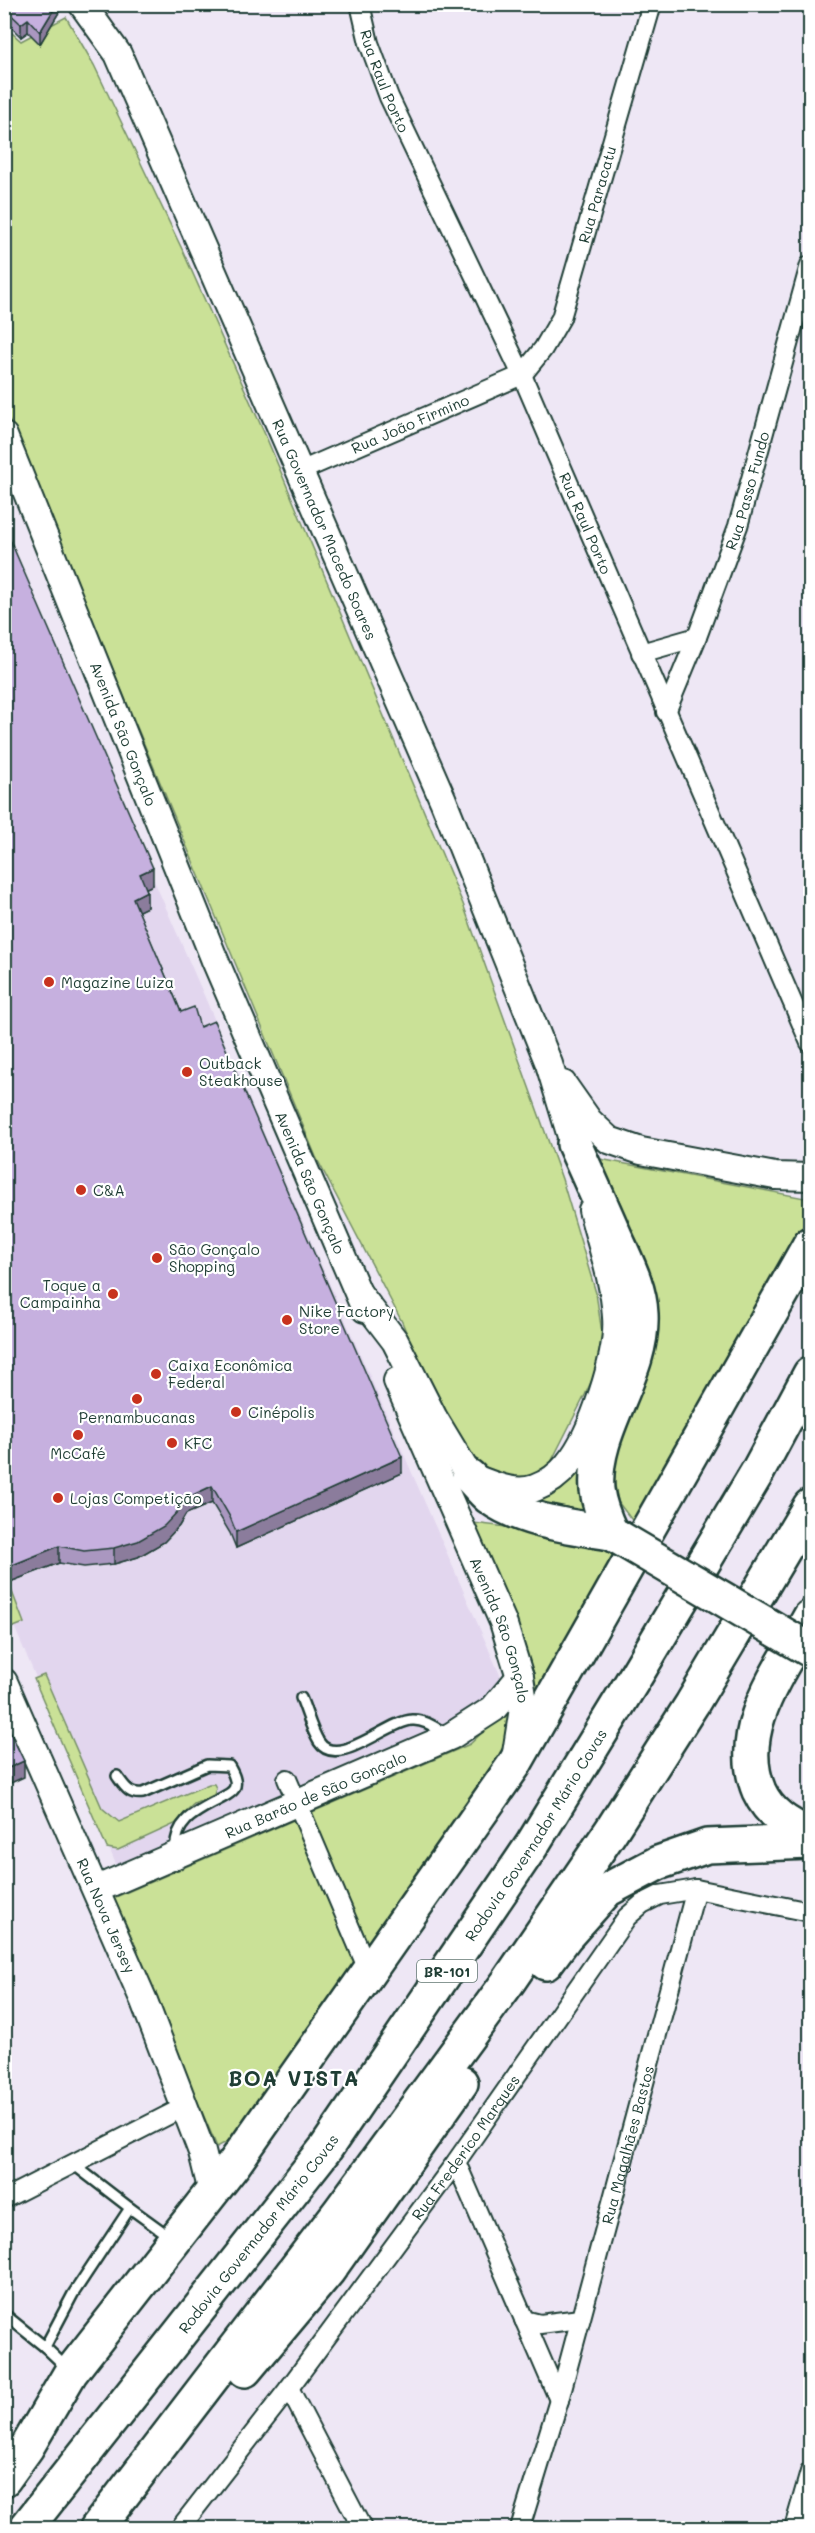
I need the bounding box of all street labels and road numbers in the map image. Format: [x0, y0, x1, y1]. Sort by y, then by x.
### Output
street label: Rua Raul Porto [356, 28, 414, 136]
street label: Rua Paracatu [573, 143, 620, 245]
street label: Rua João Firmino [348, 389, 472, 458]
street label: Rua Governador Macedo Soares [268, 416, 382, 643]
street label: Rua Passo Fundo [720, 429, 774, 553]
street label: Rua Raul Porto [555, 469, 617, 577]
street label: Avenida São Gonçalo [86, 659, 162, 809]
street label: Avenida São Gonçalo [271, 1108, 350, 1257]
street label: Avenida São Gonçalo [466, 1554, 534, 1704]
street label: Rodovia Governador Mário Covas [460, 1725, 611, 1945]
street label: Rua Barão de São Gonçalo [222, 1747, 409, 1843]
street label: Rua Nova Jersey [72, 1855, 141, 1976]
road number: BR-101 [417, 1960, 477, 1982]
street label: Rua Magalhães Bastos [597, 2063, 658, 2226]
street label: Rua Frederico Marques [407, 2071, 524, 2224]
street label: Rodovia Governador Mário Covas [174, 2130, 343, 2337]

